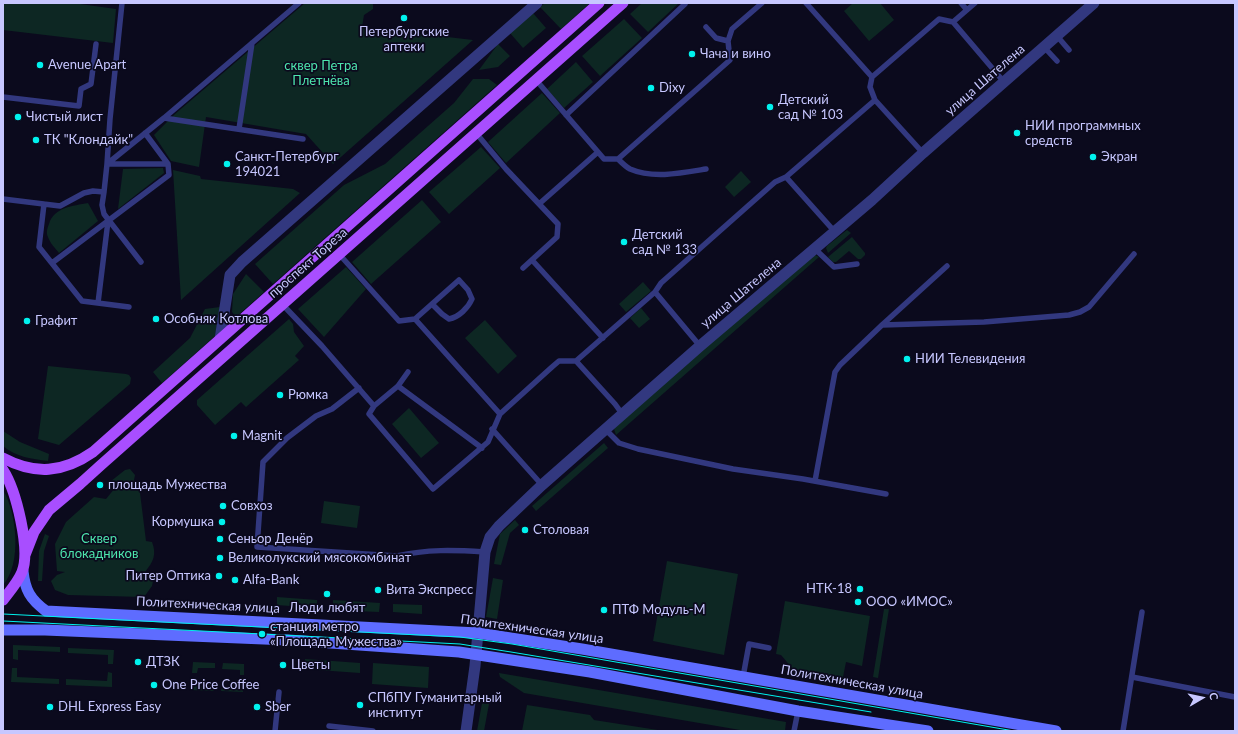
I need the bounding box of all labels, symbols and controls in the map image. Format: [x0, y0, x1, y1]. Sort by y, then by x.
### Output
marker: Петербургские аптеки [399, 13, 409, 23]
place label: Петербургские аптеки [359, 24, 449, 55]
street label: улица Шателена [942, 41, 1028, 119]
place label: Чача и вино [700, 46, 771, 62]
marker: Чача и вино [687, 49, 697, 59]
place label: Avenue Apart [48, 57, 126, 73]
park label: сквер Петра Плетнёва [284, 58, 358, 89]
marker: Avenue Apart [35, 60, 45, 70]
place label: Dixy [659, 80, 685, 96]
marker: Dixy [646, 83, 656, 93]
place label: Детский сад № 103 [778, 92, 843, 123]
marker: Детский сад № 103 [765, 102, 775, 112]
place label: Чистый лист [26, 109, 103, 125]
marker: Чистый лист [13, 112, 23, 122]
place label: НИИ программных средств [1025, 118, 1141, 149]
marker: НИИ программных средств [1012, 128, 1022, 138]
place label: ТК "Клондайк" [44, 132, 133, 148]
marker: ТК "Клондайк" [31, 135, 41, 145]
place label: Санкт-Петербург 194021 [235, 149, 339, 180]
place label: Экран [1101, 149, 1137, 165]
marker: Экран [1088, 152, 1098, 162]
marker: Санкт-Петербург 194021 [222, 159, 232, 169]
street label: проспект Тореза [266, 225, 350, 301]
place label: Детский сад № 133 [632, 227, 697, 258]
marker: Детский сад № 133 [619, 237, 629, 247]
street label: улица Шателена [698, 255, 784, 331]
place label: Особняк Котлова [164, 311, 268, 327]
place label: Графит [35, 313, 77, 329]
marker: Особняк Котлова [151, 314, 161, 324]
marker: Графит [22, 316, 32, 326]
place label: НИИ Телевидения [915, 351, 1025, 367]
marker: НИИ Телевидения [902, 354, 912, 364]
place label: Рюмка [288, 387, 328, 403]
marker: Рюмка [275, 390, 285, 400]
place label: Magnit [242, 428, 282, 444]
marker: Magnit [229, 431, 239, 441]
place label: площадь Мужества [108, 477, 227, 493]
marker: площадь Мужества [95, 480, 105, 490]
place label: Совхоз [231, 498, 273, 514]
marker: Совхоз [218, 501, 228, 511]
place label: Кормушка [151, 514, 214, 530]
marker: Кормушка [217, 517, 227, 527]
place label: Столовая [533, 522, 589, 538]
marker: Столовая [520, 525, 530, 535]
park label: Сквер блокадников [60, 531, 138, 562]
place label: Сеньор Денёр [228, 531, 313, 547]
marker: Сеньор Денёр [215, 534, 225, 544]
place label: Великолукский мясокомбинат [228, 550, 411, 566]
marker: Великолукский мясокомбинат [215, 553, 225, 563]
place label: Питер Оптика [125, 568, 211, 584]
marker: Питер Оптика [214, 571, 224, 581]
place label: Alfa-Bank [243, 572, 299, 588]
marker: Alfa-Bank [230, 575, 240, 585]
place label: НТК-18 [806, 581, 852, 597]
place label: Вита Экспресс [386, 582, 473, 598]
marker: НТК-18 [855, 584, 865, 594]
marker: Вита Экспресс [373, 585, 383, 595]
marker: Люди любят [322, 589, 332, 599]
street label: Политехническая улица [136, 593, 280, 617]
place label: ООО «ИМОС» [866, 594, 953, 610]
marker: ООО «ИМОС» [853, 597, 863, 607]
place label: Люди любят [289, 600, 365, 616]
place label: ПТФ Модуль-М [612, 602, 706, 618]
marker: ПТФ Модуль-М [599, 605, 609, 615]
street label: Политехническая улица [460, 611, 604, 647]
place label: станция метро «Площадь Мужества» [270, 619, 402, 650]
marker: станция метро «Площадь Мужества» [257, 629, 267, 639]
place label: ДТЗК [146, 654, 180, 670]
marker: ДТЗК [133, 657, 143, 667]
place label: Цветы [291, 657, 330, 673]
marker: Цветы [278, 660, 288, 670]
street label: Политехническая улица [780, 662, 924, 702]
place label: One Price Coffee [162, 677, 259, 693]
north arrow [1182, 678, 1222, 718]
marker: One Price Coffee [149, 680, 159, 690]
place label: СПбПУ Гуманитарный институт [368, 690, 502, 721]
text: С [1207, 691, 1221, 701]
place label: DHL Express Easy [58, 699, 161, 715]
place label: Sber [265, 699, 291, 715]
marker: СПбПУ Гуманитарный институт [355, 700, 365, 710]
marker: DHL Express Easy [45, 702, 55, 712]
marker: Sber [252, 702, 262, 712]

